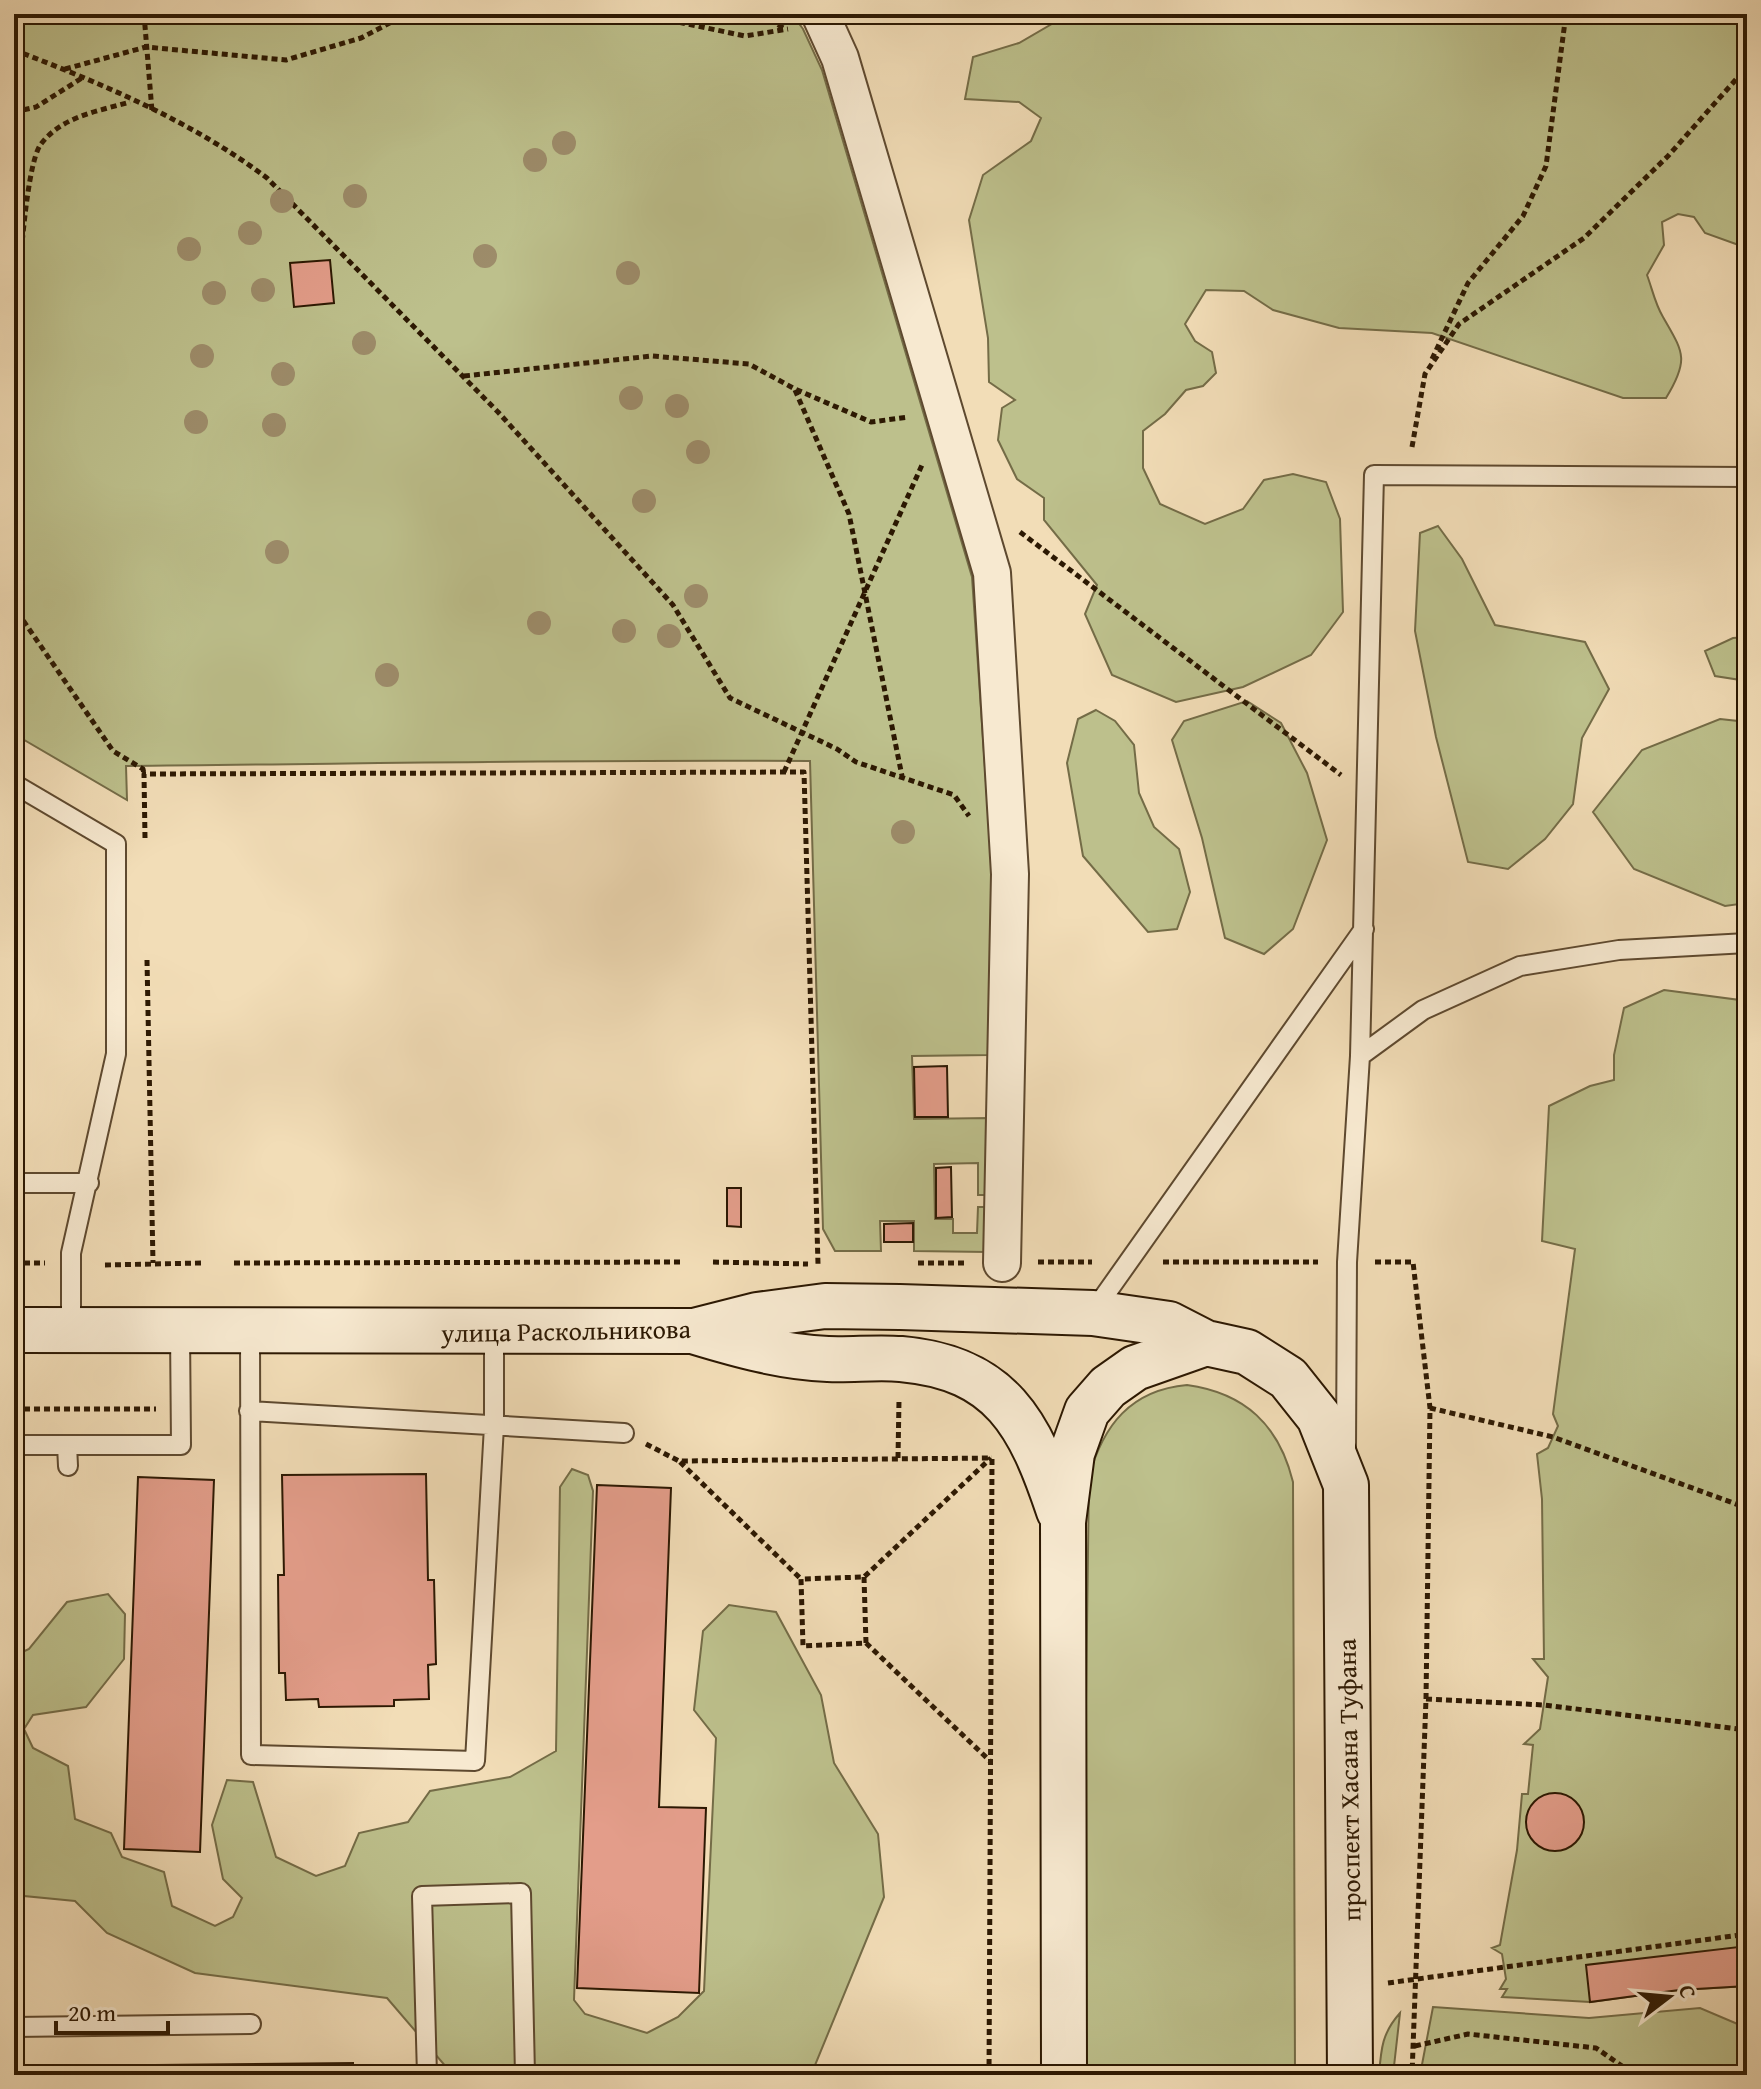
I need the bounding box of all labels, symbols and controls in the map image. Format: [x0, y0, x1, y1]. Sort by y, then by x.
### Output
street label: улица Раскольникова [440, 1309, 692, 1352]
street label: проспект Хасана Туфана [1327, 1638, 1370, 1922]
north arrow [1629, 1957, 1709, 2037]
text: С [1671, 1981, 1705, 2002]
scale bar [56, 1985, 168, 2035]
text: 20 m [68, 1995, 116, 2030]

